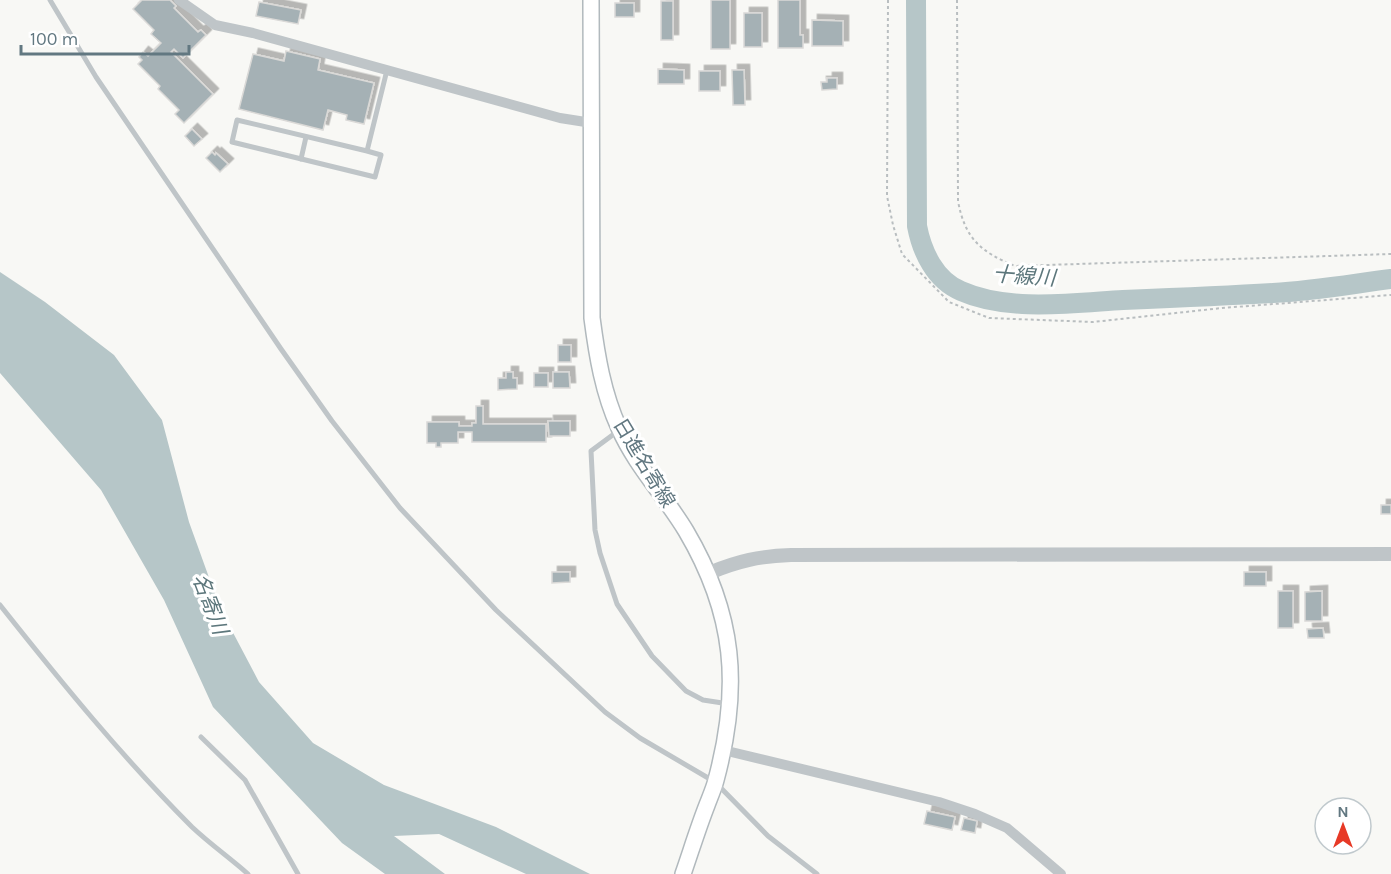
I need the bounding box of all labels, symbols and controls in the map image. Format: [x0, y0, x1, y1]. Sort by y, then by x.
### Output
scale bar [21, 18, 189, 56]
text: 100 m [30, 28, 78, 50]
water label: 十線川 [992, 262, 1058, 290]
street label: 日進名寄線 [608, 414, 680, 512]
water label: 名寄川 [188, 570, 233, 640]
north arrow [1313, 796, 1373, 856]
text: N [1337, 802, 1349, 821]

